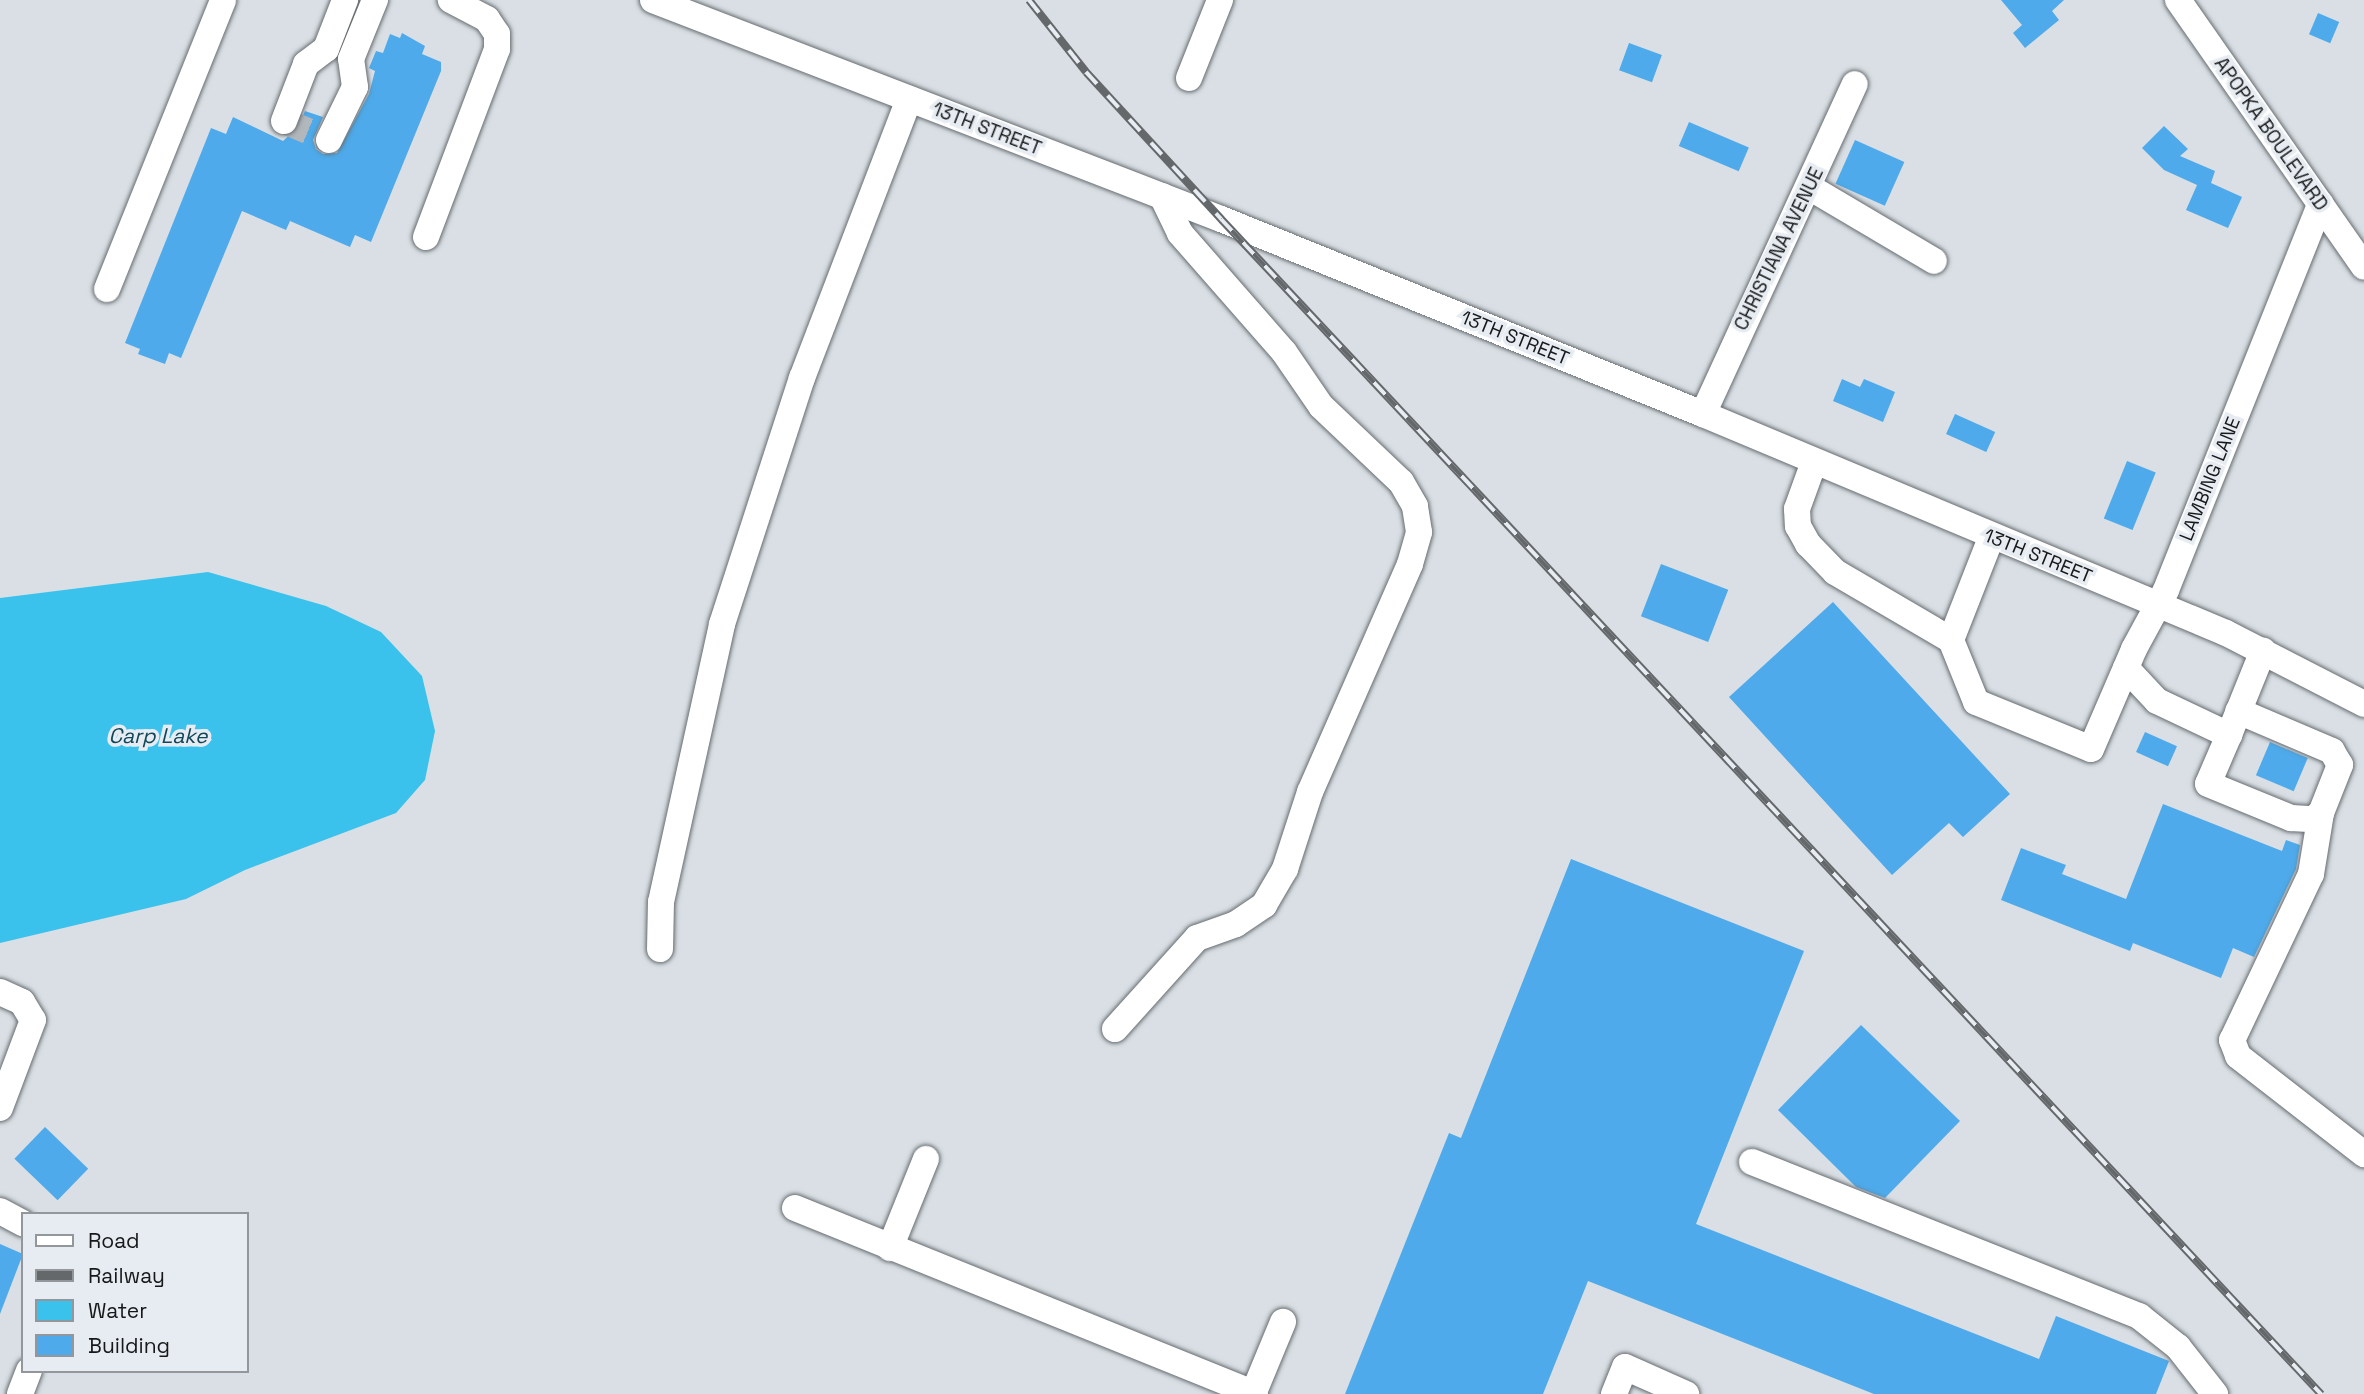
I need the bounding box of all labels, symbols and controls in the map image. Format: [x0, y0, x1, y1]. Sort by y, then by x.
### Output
street label: APOPKA BOULEVARD [2209, 53, 2333, 215]
street label: 13TH STREET [929, 98, 1045, 160]
street label: CHRISTIANA AVENUE [1730, 164, 1828, 334]
street label: 13TH STREET [1458, 306, 1572, 370]
street label: LAMBING LANE [2175, 414, 2245, 544]
street label: 13TH STREET [1981, 524, 2095, 588]
water label: Carp Lake [108, 723, 208, 749]
legend [21, 1212, 248, 1373]
text: Road [88, 1227, 140, 1254]
text: Railway [88, 1262, 165, 1289]
text: Water [88, 1297, 147, 1324]
text: Building [88, 1332, 170, 1359]

